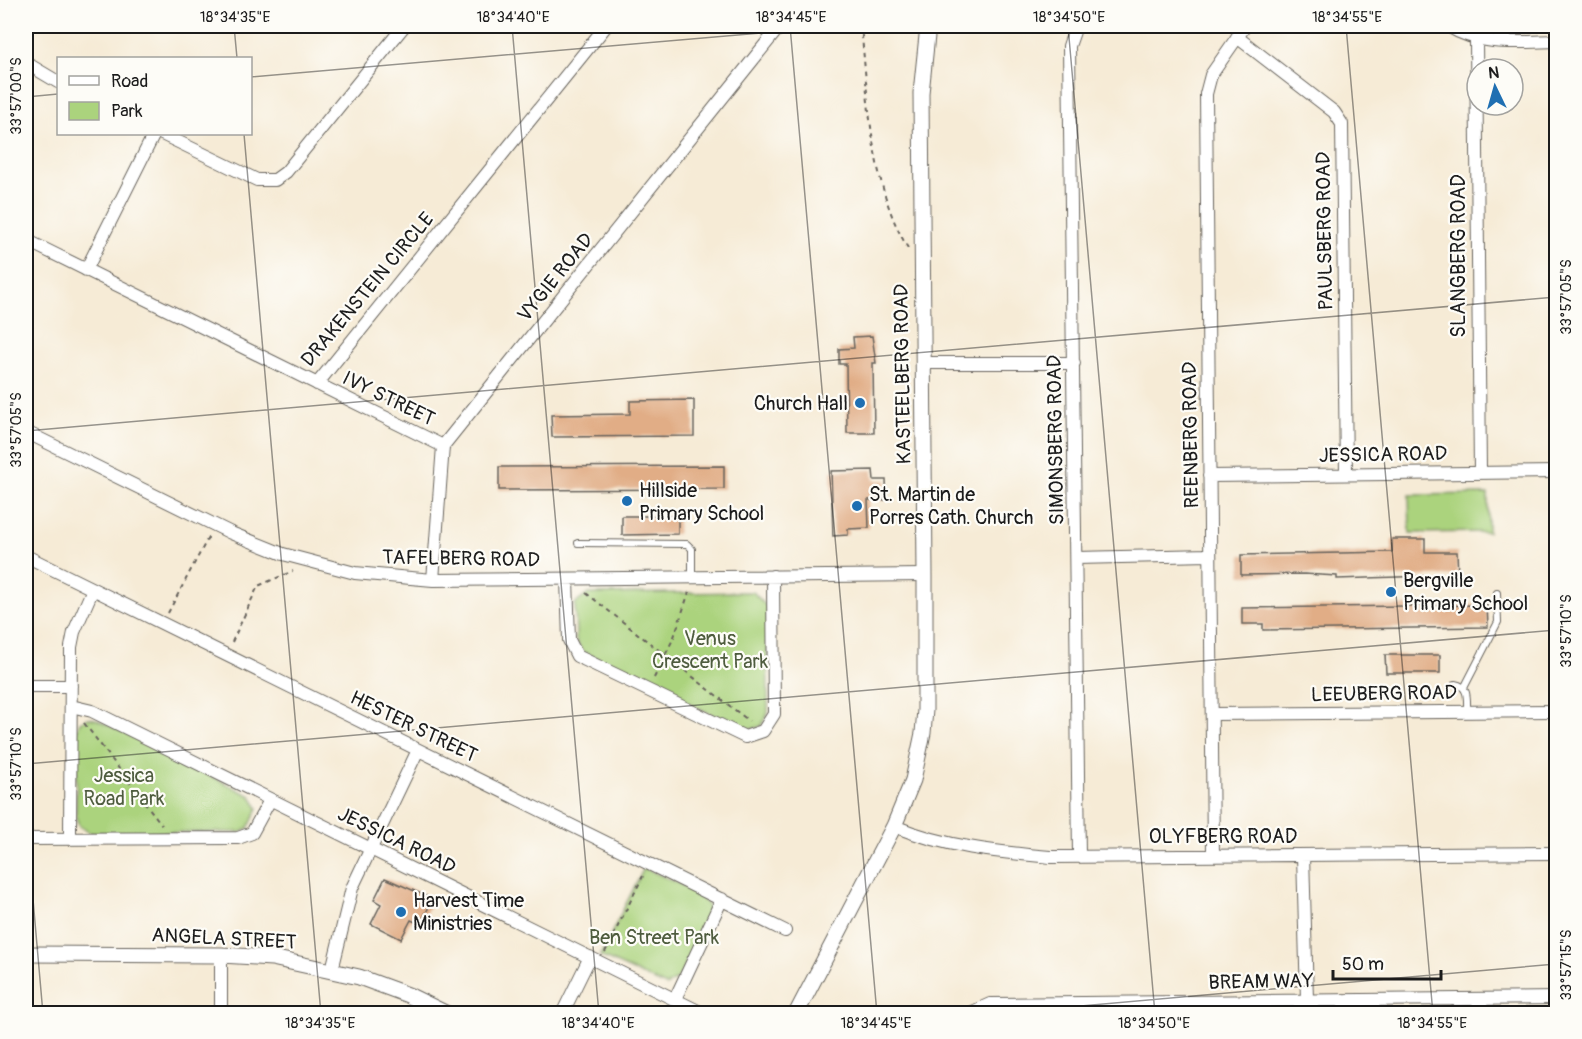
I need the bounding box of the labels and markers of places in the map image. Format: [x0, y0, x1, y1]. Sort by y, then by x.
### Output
place label: Church Hall [754, 391, 848, 416]
marker: Church Hall [853, 396, 867, 410]
place label: Hillside Primary School [639, 478, 764, 526]
place label: St. Martin de Porres Cath. Church [869, 482, 1033, 530]
marker: Hillside Primary School [620, 494, 634, 508]
marker: St. Martin de Porres Cath. Church [850, 499, 864, 513]
place label: Bergville Primary School [1403, 568, 1528, 616]
marker: Bergville Primary School [1384, 585, 1398, 599]
place label: Harvest Time Ministries [413, 888, 524, 936]
marker: Harvest Time Ministries [394, 905, 408, 919]

